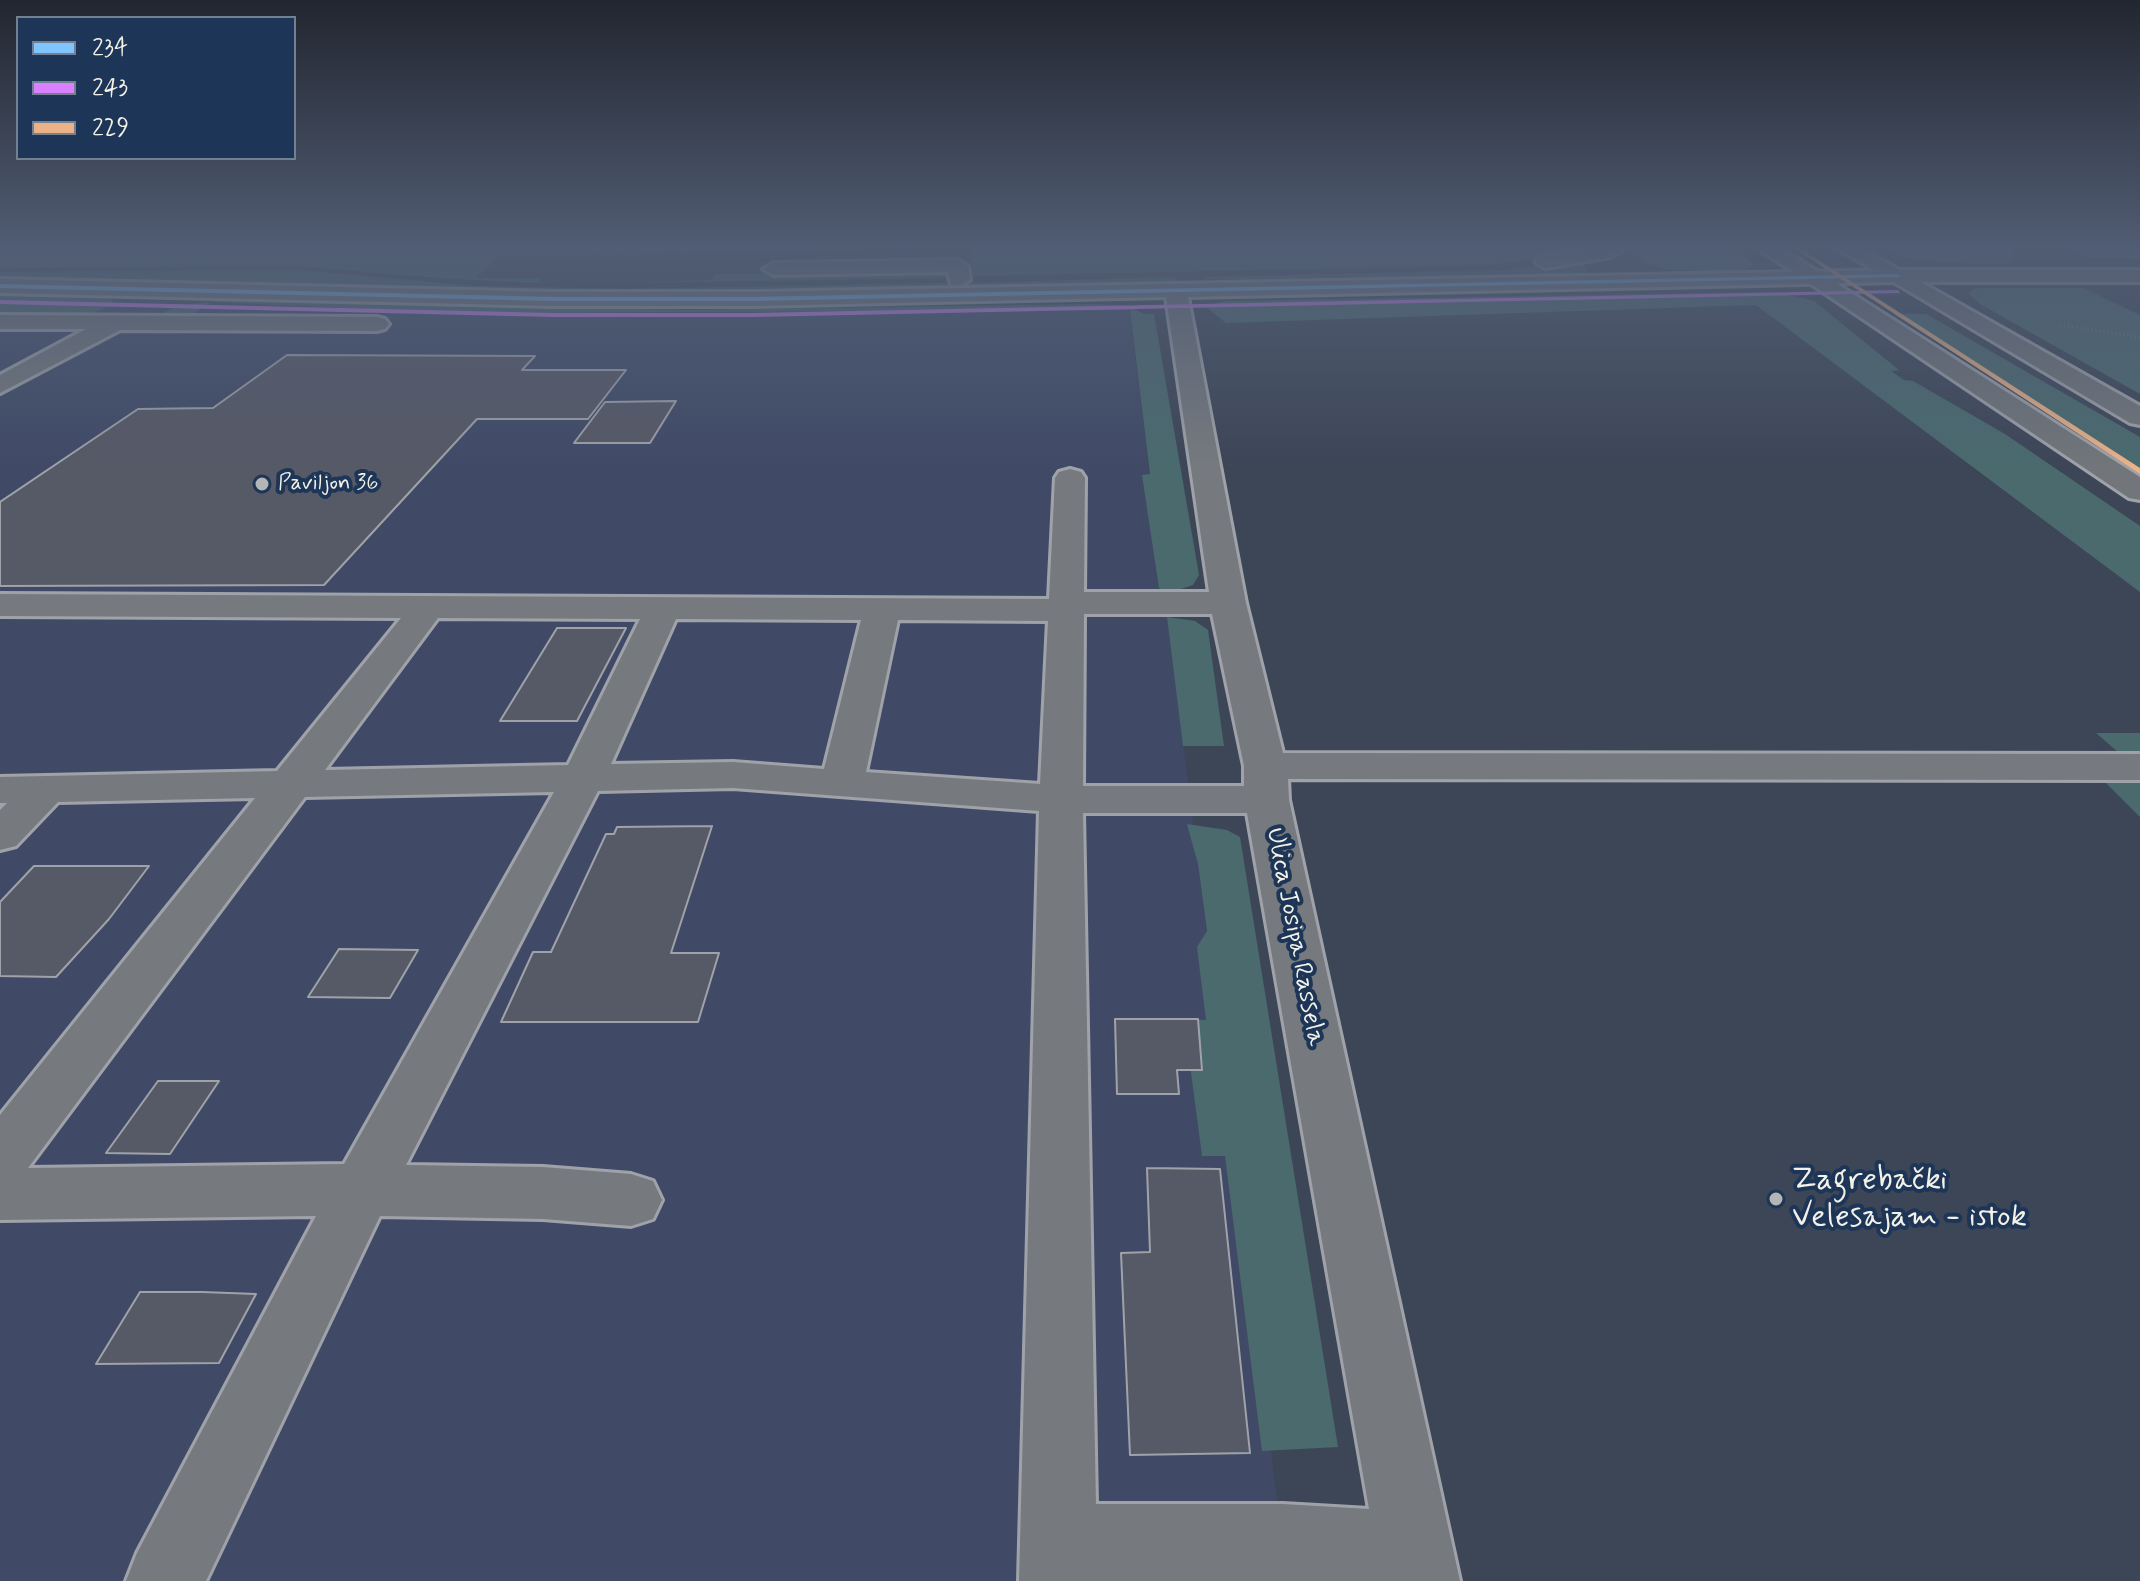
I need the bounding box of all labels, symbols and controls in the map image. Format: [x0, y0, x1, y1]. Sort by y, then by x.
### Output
legend [16, 16, 296, 160]
text: 234 [92, 33, 128, 64]
text: 243 [92, 73, 128, 104]
text: 229 [92, 113, 129, 144]
place label: Paviljon 36 [278, 471, 378, 497]
marker: Paviljon 36 [253, 475, 271, 493]
street label: Ulica Josipa Rassela [1258, 825, 1330, 1049]
place label: Zagrebački Velesajam - istok [1792, 1162, 2027, 1237]
marker: Zagrebački Velesajam - istok [1767, 1190, 1785, 1208]

